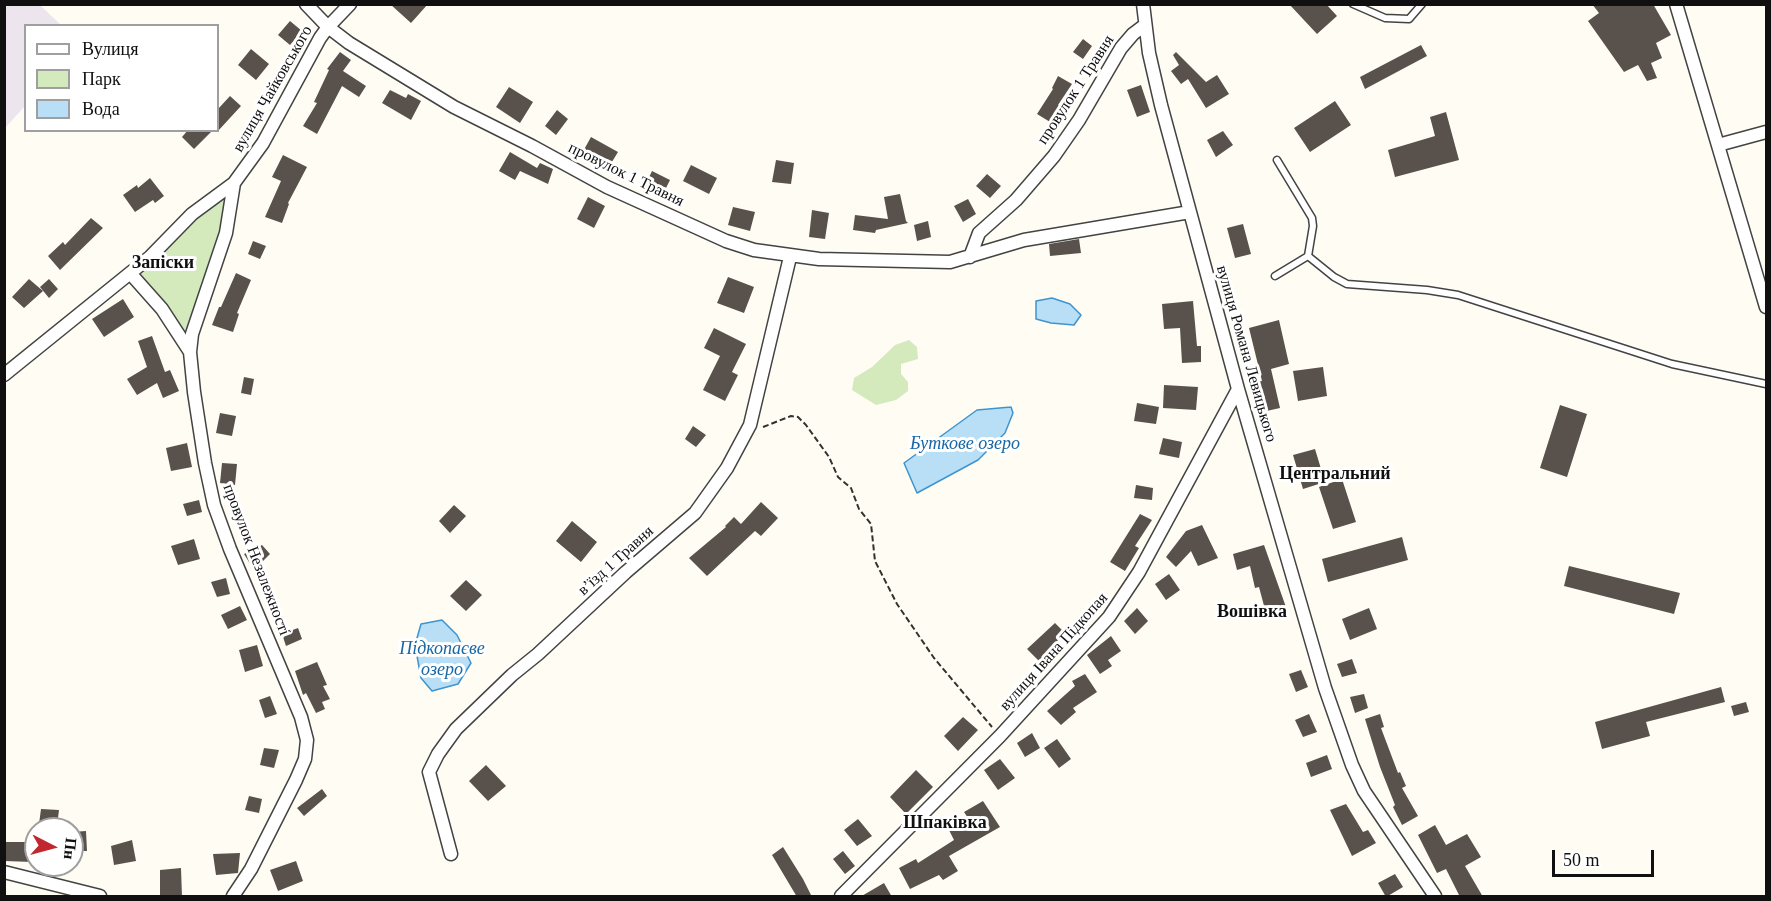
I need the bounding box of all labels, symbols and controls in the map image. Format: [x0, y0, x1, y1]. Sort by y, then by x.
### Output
street label: вулиця Чайковського [229, 22, 317, 156]
legend [24, 24, 219, 132]
street label: провулок 1 Травня [1034, 32, 1118, 148]
text: Вулиця [82, 39, 139, 59]
text: Парк [82, 69, 121, 89]
text: Вода [82, 99, 120, 119]
street label: провулок 1 Травня [565, 139, 687, 211]
district label: Запіски [132, 252, 194, 274]
street label: вулиця Романа Левицького [1212, 264, 1280, 444]
water label: Буткове озеро [910, 433, 1020, 455]
district label: Центральний [1279, 463, 1391, 485]
street label: провулок Незалежності [218, 482, 294, 638]
street label: в’їзд 1 Травня [574, 522, 658, 600]
street label: вулиця Івана Підкопая [996, 589, 1112, 715]
district label: Вошівка [1217, 601, 1287, 623]
water label: Підкопаєве озеро [399, 638, 485, 680]
district label: Шпаківка [903, 812, 987, 834]
north arrow [24, 817, 84, 877]
text: Пн [61, 837, 80, 860]
scale bar [1555, 838, 1657, 876]
text: 50 m [1563, 850, 1600, 870]

